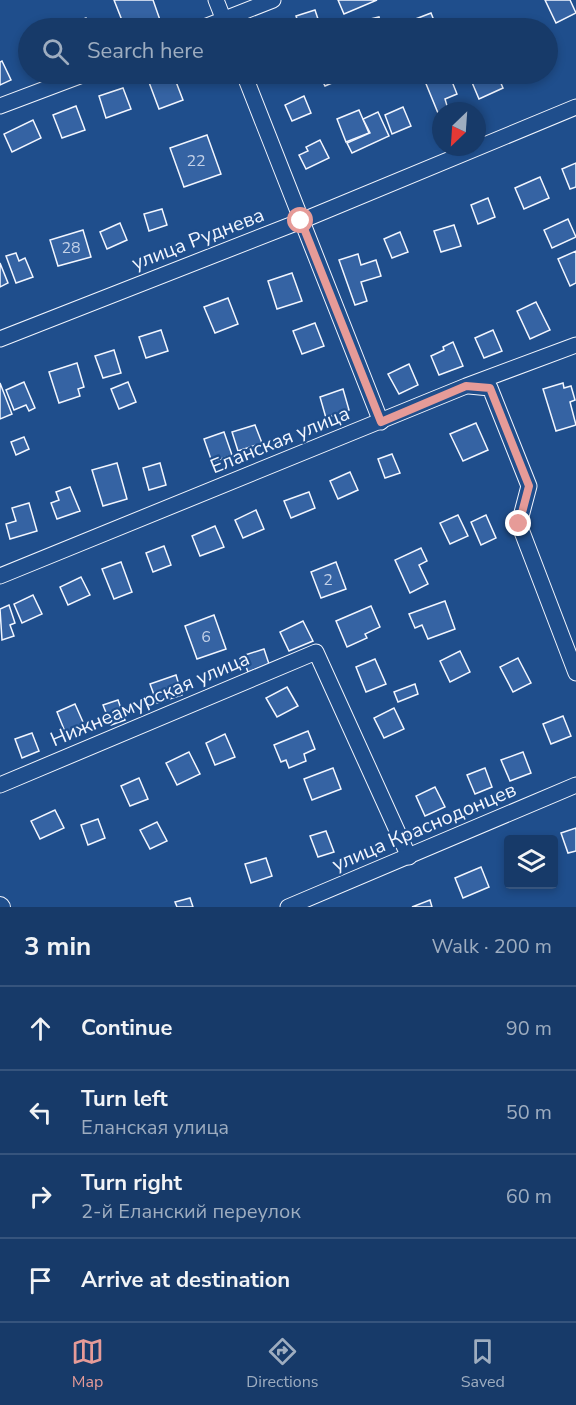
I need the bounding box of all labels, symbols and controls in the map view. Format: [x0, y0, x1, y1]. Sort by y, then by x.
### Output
search box [18, 18, 558, 84]
icon: search [39, 35, 72, 68]
text: Search here [87, 36, 204, 66]
north arrow [432, 102, 486, 156]
house number: 22 [186, 150, 206, 172]
street label: улица Руднева [128, 201, 268, 277]
route start [287, 207, 313, 233]
house number: 28 [61, 237, 81, 259]
street label: Еланская улица [206, 400, 354, 480]
route end [505, 510, 531, 536]
house number: 2 [323, 569, 333, 591]
house number: 6 [201, 626, 211, 648]
street label: Нижнеамурская улица [46, 645, 254, 753]
street label: улица Краснодонцев [328, 776, 520, 878]
map controls [504, 835, 558, 889]
button: layers [504, 835, 558, 889]
text: 3 min [24, 929, 91, 964]
text: Walk · 200 m [432, 933, 552, 960]
icon: ahead [24, 1012, 57, 1045]
text: Continue [81, 1013, 172, 1043]
text: 90 m [506, 1015, 552, 1042]
text: Turn left [81, 1084, 168, 1114]
icon: left [24, 1096, 57, 1129]
text: 50 m [506, 1099, 552, 1126]
text: Еланская улица [81, 1114, 229, 1141]
text: Turn right [81, 1168, 182, 1198]
icon: right [24, 1180, 57, 1213]
text: 60 m [506, 1183, 552, 1210]
text: 2-й Еланский переулок [81, 1198, 301, 1225]
icon: arrive [24, 1264, 57, 1297]
text: Arrive at destination [81, 1265, 290, 1295]
tab: Map [71, 1335, 104, 1393]
tab: Directions [246, 1335, 318, 1393]
tab: Saved [461, 1335, 505, 1393]

